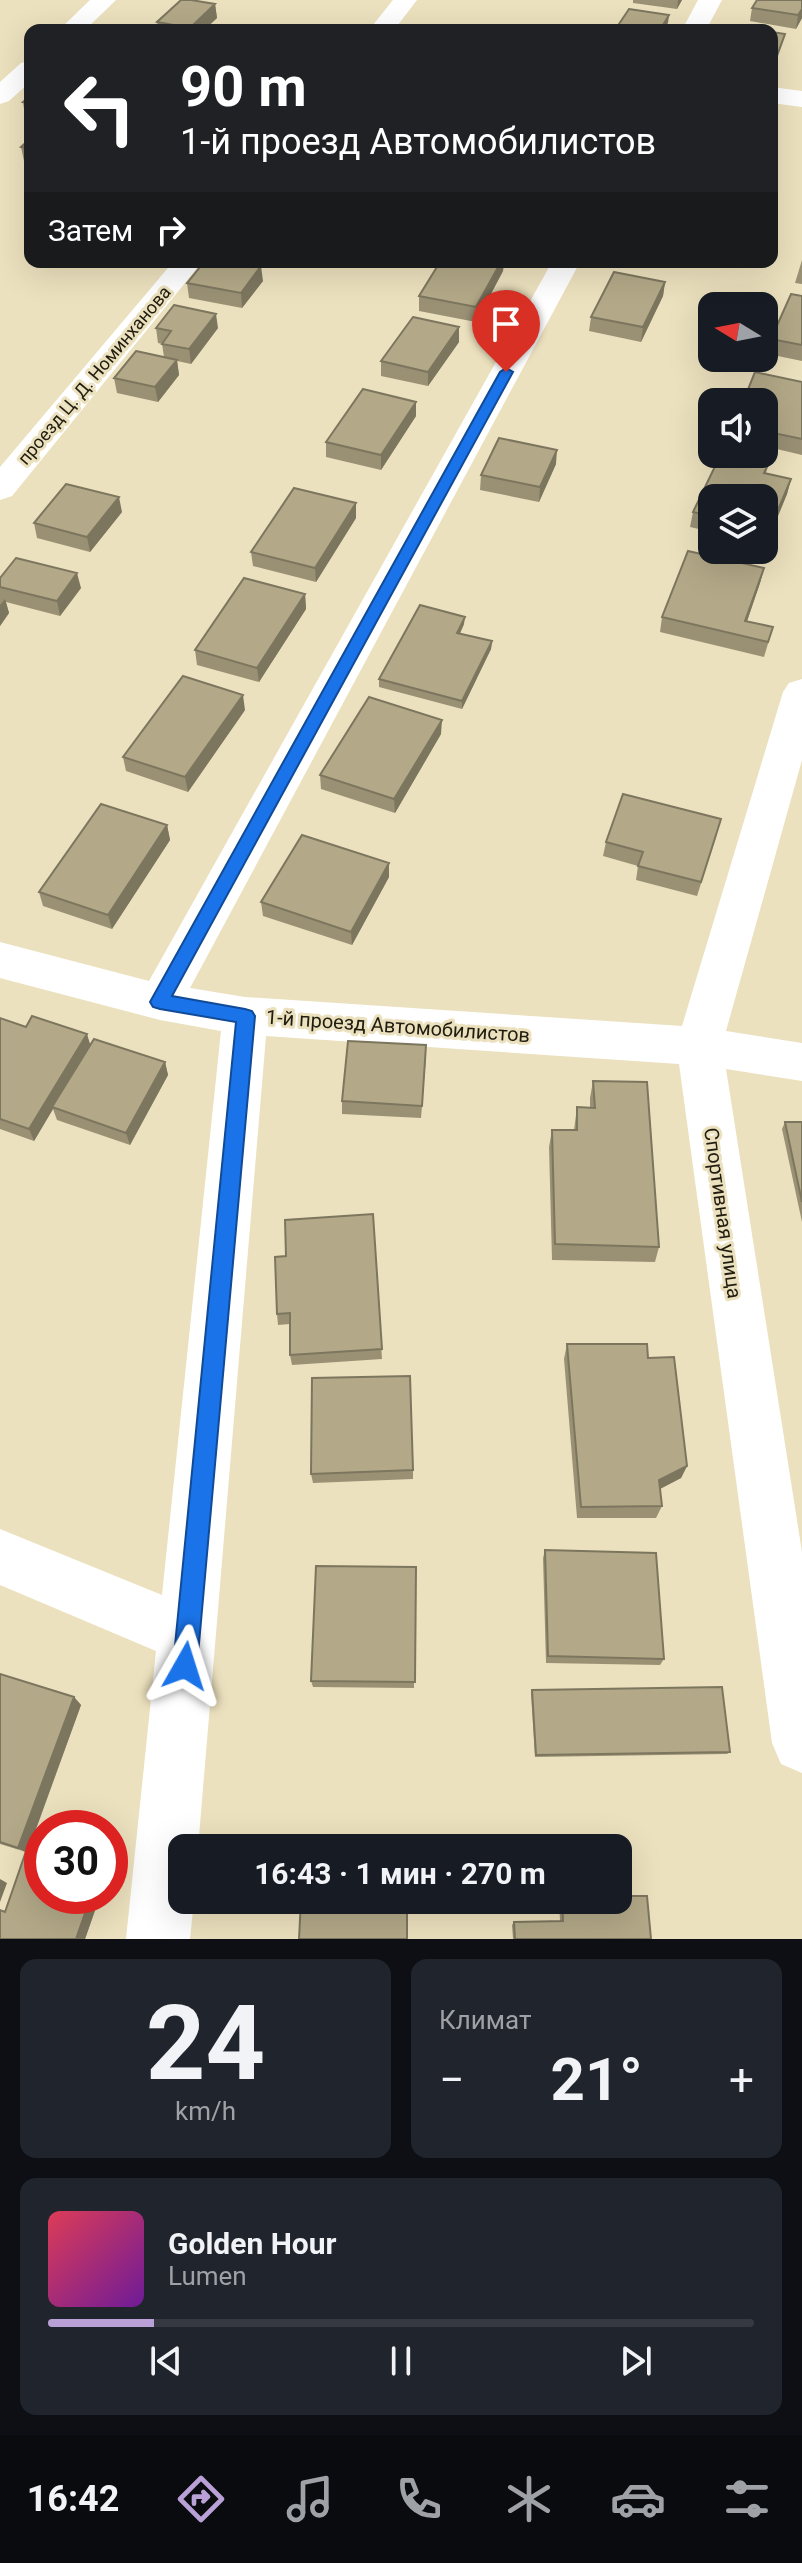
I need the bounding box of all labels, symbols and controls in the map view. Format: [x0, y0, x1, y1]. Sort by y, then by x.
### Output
text: 90 m [180, 54, 307, 120]
icon: left [48, 56, 152, 160]
text: 1-й проезд Автомобилистов [180, 121, 656, 163]
icon: right [149, 208, 193, 252]
text: Затем [48, 213, 133, 248]
street label: проезд Ц. Д. Номинханова [13, 281, 175, 469]
pin [472, 290, 540, 372]
north arrow [698, 292, 778, 372]
map controls [698, 292, 778, 564]
icon: arrive [484, 302, 528, 346]
button: sound [698, 388, 778, 468]
button: layers [698, 484, 778, 564]
street label: 1-й проезд Автомобилистов [265, 1005, 531, 1047]
street label: Спортивная улица [699, 1126, 747, 1300]
position arrow [143, 1624, 227, 1708]
speed limit sign: 30 [24, 1810, 128, 1914]
text: 16:43 · 1 мин · 270 m [254, 1856, 546, 1891]
text: 24 [146, 1983, 265, 2104]
text: Климат [439, 2005, 531, 2035]
text: 21° [550, 2044, 643, 2115]
text: − [439, 2054, 464, 2106]
text: + [729, 2054, 754, 2106]
text: km/h [175, 2096, 236, 2126]
text: Golden Hour [168, 2226, 337, 2261]
text: Lumen [168, 2261, 247, 2291]
icon: previous [144, 2339, 188, 2383]
icon: pause [379, 2339, 423, 2383]
icon: next [614, 2339, 658, 2383]
icon: directions [173, 2471, 229, 2527]
icon: music [282, 2471, 338, 2527]
icon: phone [391, 2471, 447, 2527]
icon: climate [501, 2471, 557, 2527]
icon: car [610, 2471, 666, 2527]
icon: filters [719, 2471, 775, 2527]
text: 16:42 [27, 2478, 119, 2520]

